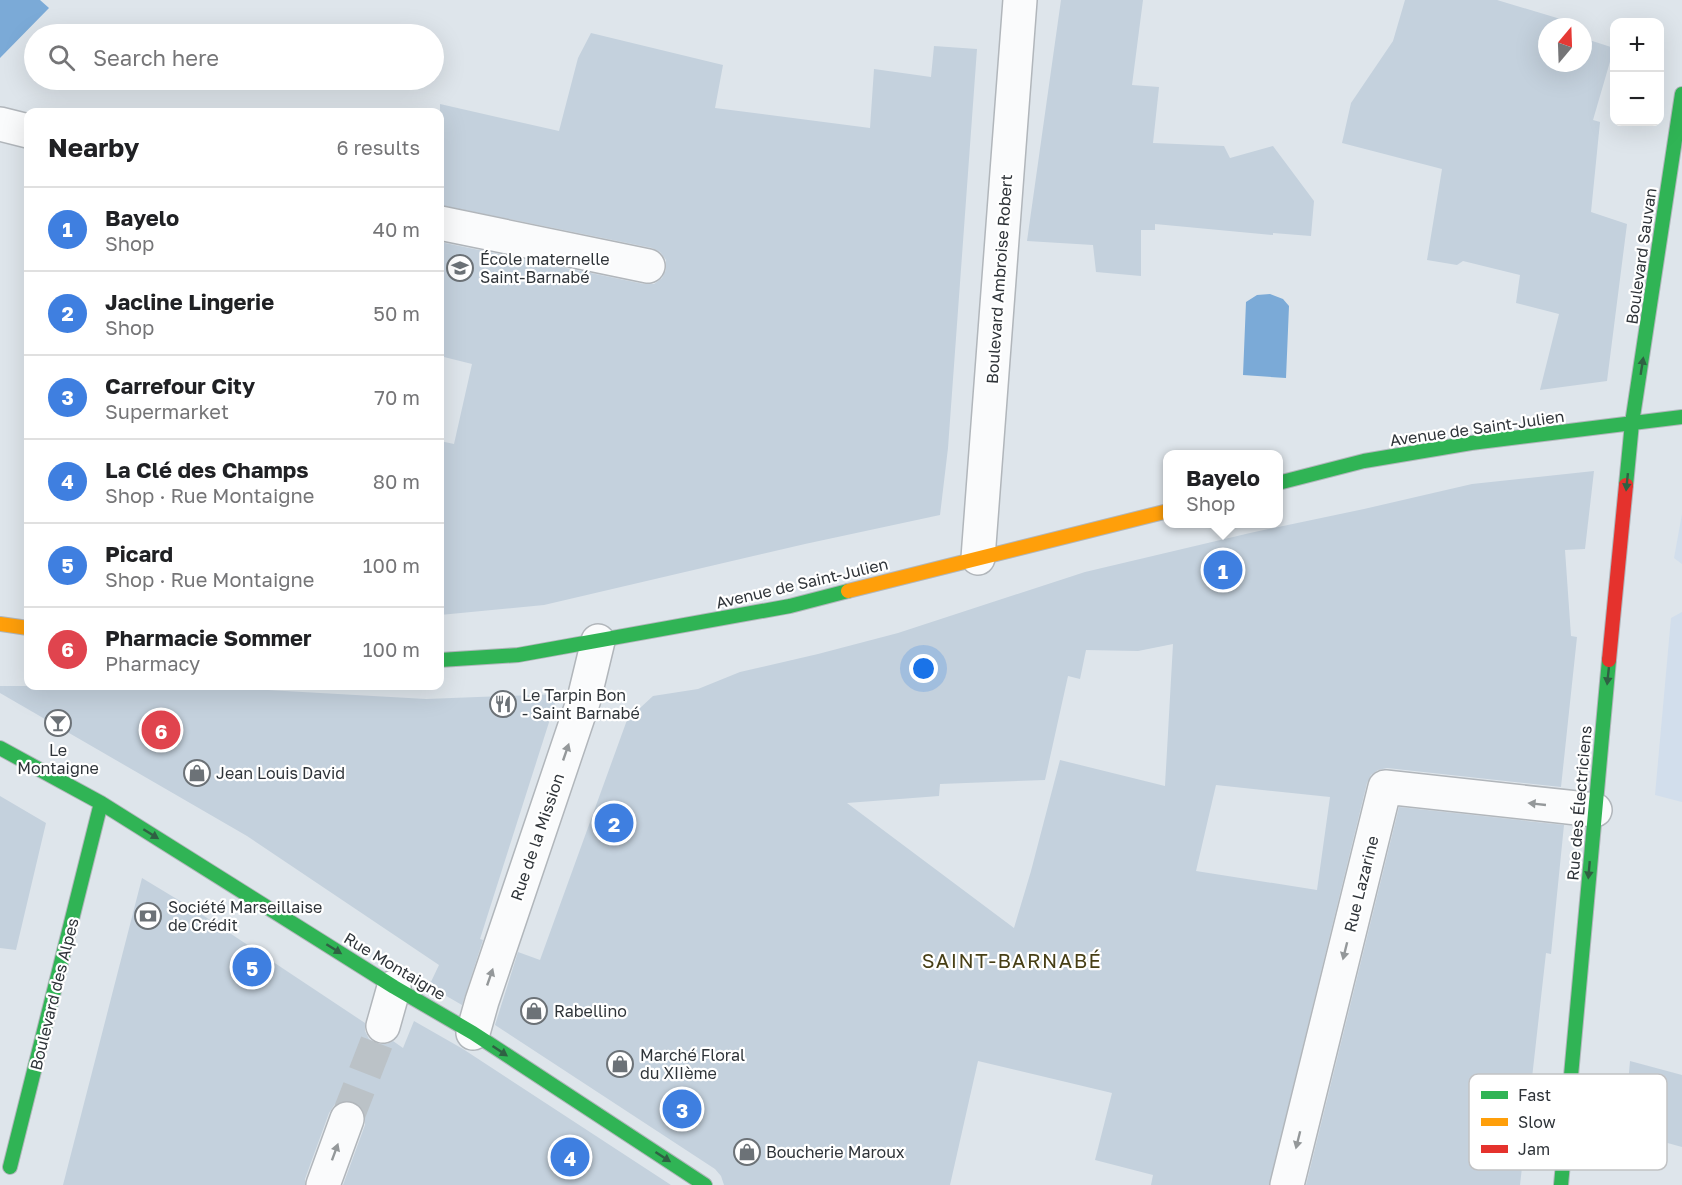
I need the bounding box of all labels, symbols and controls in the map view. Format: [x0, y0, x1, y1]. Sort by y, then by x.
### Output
north arrow [1538, 18, 1592, 72]
map controls [1610, 18, 1664, 126]
button: + [1610, 18, 1664, 72]
search box [24, 24, 444, 90]
icon: search [45, 41, 78, 74]
text: Search here [93, 44, 219, 71]
button: − [1610, 72, 1664, 126]
text: Nearby [48, 132, 139, 163]
text: 6 results [336, 135, 420, 159]
street label: Boulevard Ambroise Robert [982, 173, 1016, 385]
street label: Boulevard Sauvan [1622, 186, 1660, 326]
text: Bayelo [105, 204, 179, 231]
text: 1 [62, 217, 73, 241]
text: 40 m [373, 217, 420, 241]
text: Shop [105, 231, 154, 255]
place label: École maternelle Saint-Barnabé [480, 249, 610, 287]
school or university icon: École maternelle Saint-Barnabé [445, 253, 475, 283]
text: Jacline Lingerie [105, 288, 274, 315]
text: 2 [61, 301, 74, 325]
text: 50 m [373, 301, 420, 325]
text: Shop [105, 315, 154, 339]
one-way arrow [1637, 356, 1646, 375]
text: Carrefour City [105, 372, 255, 399]
text: 3 [61, 385, 74, 409]
text: 70 m [374, 385, 420, 409]
text: Supermarket [105, 399, 229, 423]
street label: Avenue de Saint-Julien [1388, 406, 1566, 450]
popup [1163, 450, 1283, 528]
text: La Clé des Champs [105, 456, 309, 483]
text: Bayelo [1186, 464, 1260, 491]
text: 4 [61, 469, 74, 493]
text: 80 m [373, 469, 420, 493]
one-way arrow [1622, 472, 1632, 491]
text: Shop · Rue Montaigne [105, 483, 314, 507]
text: Shop [1186, 491, 1235, 515]
text: Picard [105, 540, 173, 567]
pin: 1 [1204, 548, 1242, 592]
text: 5 [61, 553, 74, 577]
text: 100 m [363, 553, 420, 577]
street label: Avenue de Saint-Julien [714, 553, 890, 613]
text: Shop · Rue Montaigne [105, 567, 314, 591]
text: Pharmacie Sommer [105, 624, 312, 651]
text: 6 [61, 637, 74, 661]
text: 100 m [363, 637, 420, 661]
text: Pharmacy [105, 651, 200, 675]
your location [909, 654, 938, 683]
one-way arrow [1603, 666, 1613, 685]
place label: Le Tarpin Bon - Saint Barnabé [522, 685, 640, 723]
restaurant icon: Le Tarpin Bon - Saint Barnabé [488, 689, 518, 719]
bar icon: Le Montaigne [43, 708, 73, 738]
pin: 6 [142, 708, 180, 752]
street label: Rue des Électriciens [1562, 725, 1596, 881]
place label: Le Montaigne [17, 740, 99, 778]
one-way arrow [562, 743, 572, 761]
shop icon: Jean Louis David [182, 758, 212, 788]
place label: Jean Louis David [216, 763, 345, 783]
street label: Rue de la Mission [506, 771, 568, 903]
one-way arrow [1527, 799, 1546, 808]
pin: 2 [594, 800, 634, 846]
one-way arrow [142, 829, 159, 840]
street label: Rue Lazarine [1339, 834, 1383, 934]
one-way arrow [1585, 860, 1594, 879]
place label: Société Marseillaise de Crédit [168, 897, 322, 935]
bank icon: Société Marseillaise de Crédit [133, 901, 163, 931]
street label: Boulevard des Alpes [25, 916, 83, 1072]
street label: Rue Montaigne [340, 928, 450, 1004]
one-way arrow [1339, 942, 1349, 960]
one-way arrow [325, 943, 342, 954]
pin: 5 [232, 944, 272, 990]
district label: SAINT-BARNABÉ [922, 948, 1102, 972]
one-way arrow [486, 968, 496, 986]
shop icon: Rabellino [519, 996, 549, 1026]
place label: Rabellino [554, 1001, 627, 1021]
one-way arrow [492, 1045, 508, 1056]
place label: Marché Floral du XIIème [640, 1045, 745, 1083]
shop icon: Marché Floral du XIIème [605, 1049, 635, 1079]
legend [1469, 1074, 1667, 1170]
text: Fast [1518, 1085, 1551, 1105]
pin: 3 [662, 1086, 702, 1132]
text: Slow [1518, 1112, 1556, 1132]
one-way arrow [1293, 1131, 1303, 1149]
pin: 4 [550, 1134, 590, 1180]
shop icon: Boucherie Maroux [732, 1137, 762, 1167]
text: Jam [1518, 1139, 1550, 1159]
place label: Boucherie Maroux [766, 1142, 905, 1162]
one-way arrow [331, 1143, 341, 1161]
one-way arrow [655, 1152, 671, 1163]

